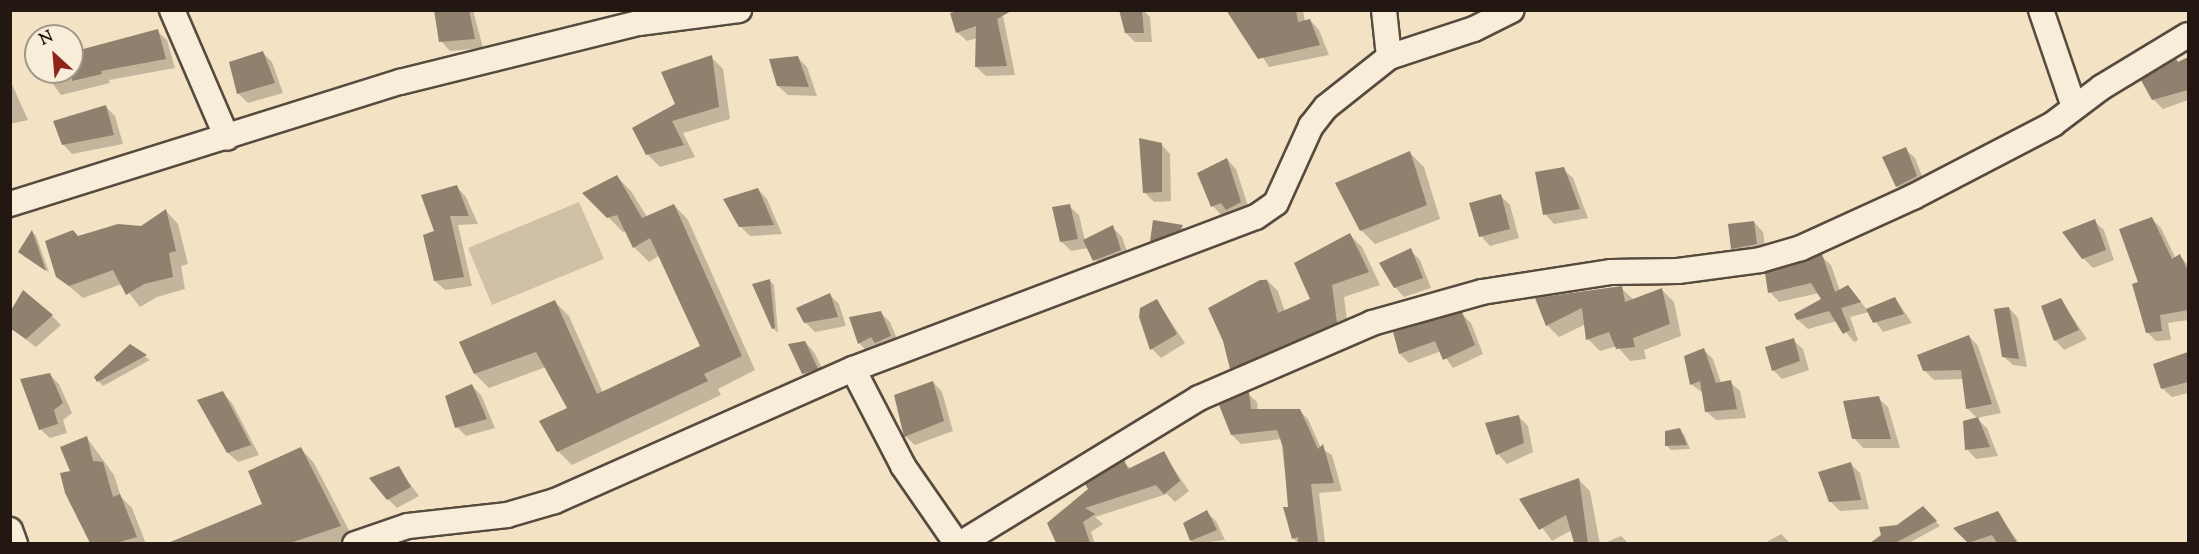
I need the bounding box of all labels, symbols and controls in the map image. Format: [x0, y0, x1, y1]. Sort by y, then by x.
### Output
north arrow [24, 24, 84, 84]
text: N [36, 26, 58, 52]

